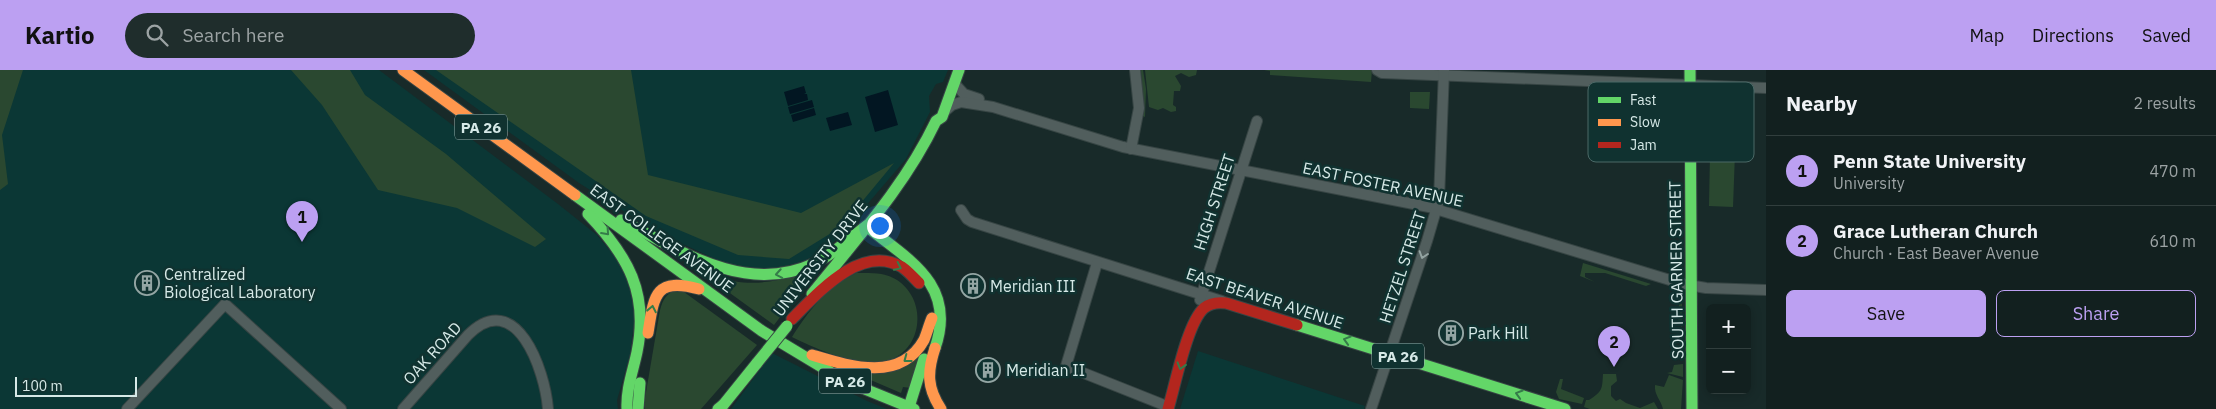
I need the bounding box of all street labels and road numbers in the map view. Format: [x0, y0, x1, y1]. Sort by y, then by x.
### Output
road number: PA 26 [455, 114, 507, 140]
street label: HIGH STREET [1189, 151, 1239, 253]
street label: EAST FOSTER AVENUE [1301, 157, 1465, 211]
street label: EAST COLLEGE AVENUE [586, 179, 738, 297]
street label: SOUTH GARNER STREET [1664, 181, 1688, 359]
street label: UNIVERSITY DRIVE [768, 196, 872, 320]
street label: HETZEL STREET [1374, 209, 1430, 325]
street label: EAST BEAVER AVENUE [1184, 263, 1346, 333]
street label: OAK ROAD [399, 318, 465, 388]
road number: PA 26 [1372, 344, 1424, 368]
road number: PA 26 [819, 368, 871, 394]

